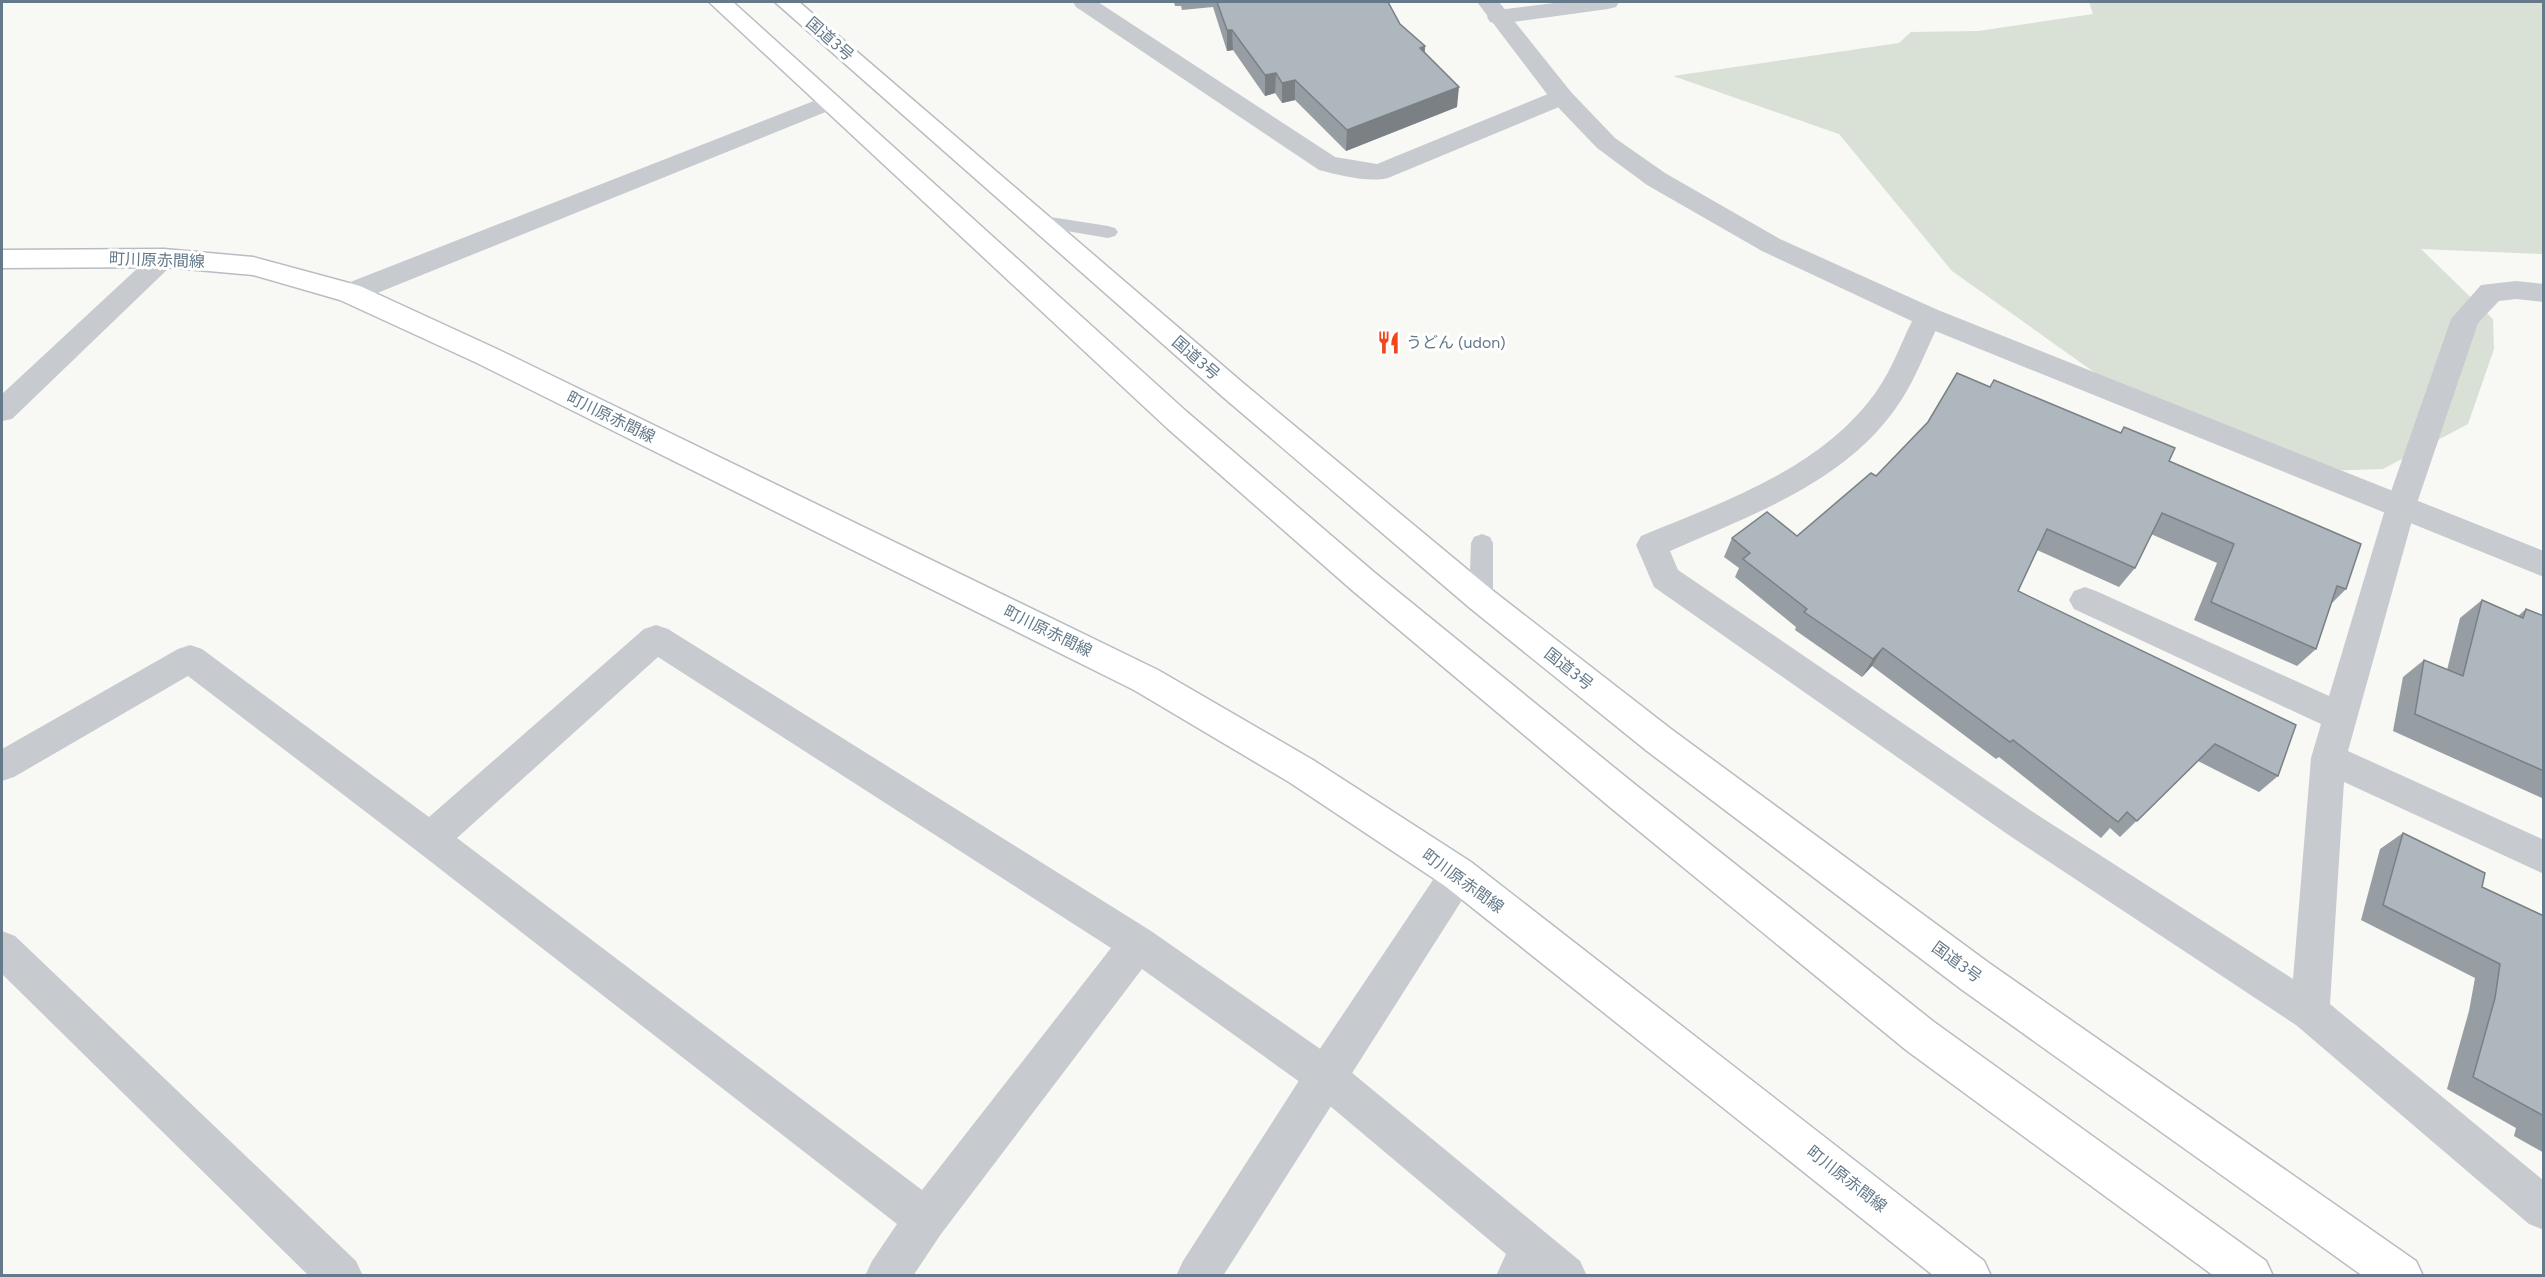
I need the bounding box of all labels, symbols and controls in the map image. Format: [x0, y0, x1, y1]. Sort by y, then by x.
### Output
street label: 国道3号 [802, 13, 858, 65]
street label: 町川原赤間線 [109, 249, 205, 271]
restaurant icon: うどん (udon) [1375, 329, 1401, 355]
street label: 国道3号 [1168, 332, 1224, 384]
place label: うどん (udon) [1406, 333, 1506, 352]
street label: 町川原赤間線 [564, 387, 658, 447]
street label: 町川原赤間線 [1001, 601, 1095, 661]
street label: 国道3号 [1541, 644, 1597, 694]
street label: 町川原赤間線 [1419, 845, 1507, 917]
street label: 国道3号 [1928, 938, 1986, 986]
street label: 町川原赤間線 [1803, 1142, 1891, 1216]

